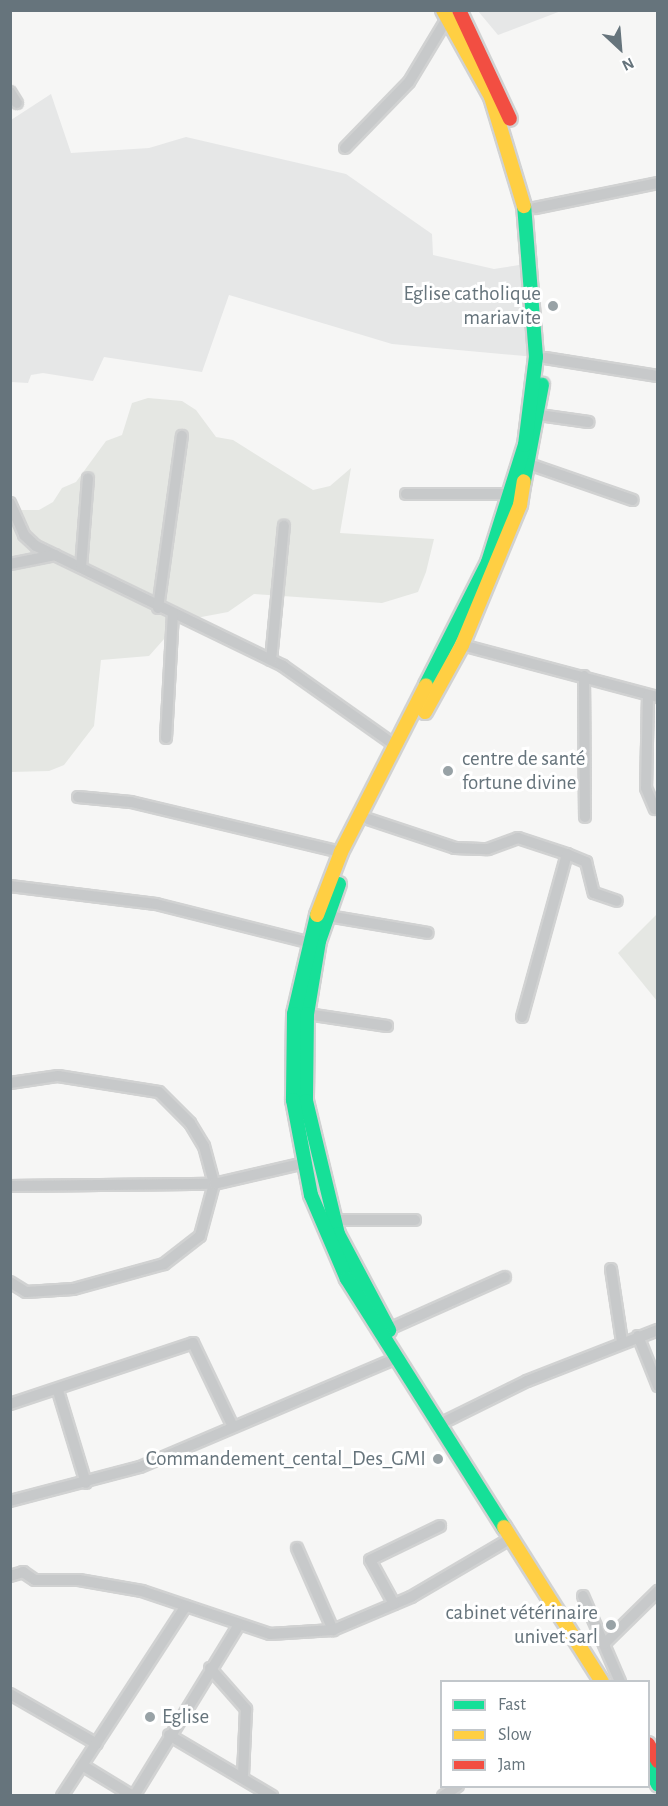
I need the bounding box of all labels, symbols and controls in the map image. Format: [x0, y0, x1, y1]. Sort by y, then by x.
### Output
north arrow [590, 18, 650, 78]
text: N [619, 55, 636, 74]
place label: Eglise catholique mariavite [403, 281, 541, 331]
marker: Eglise catholique mariavite [546, 299, 560, 313]
place label: centre de santé fortune divine [462, 746, 585, 796]
marker: centre de santé fortune divine [439, 762, 457, 780]
place label: Commandement_cental_Des_GMI [146, 1446, 426, 1472]
marker: Commandement_cental_Des_GMI [431, 1452, 445, 1466]
place label: cabinet vétérinaire univet sarl [446, 1600, 598, 1650]
marker: cabinet vétérinaire univet sarl [602, 1616, 620, 1634]
legend [440, 1680, 650, 1788]
text: Fast [498, 1696, 526, 1714]
place label: Eglise [162, 1704, 209, 1730]
marker: Eglise [143, 1710, 157, 1724]
text: Slow [498, 1726, 531, 1744]
text: Jam [498, 1756, 526, 1774]

